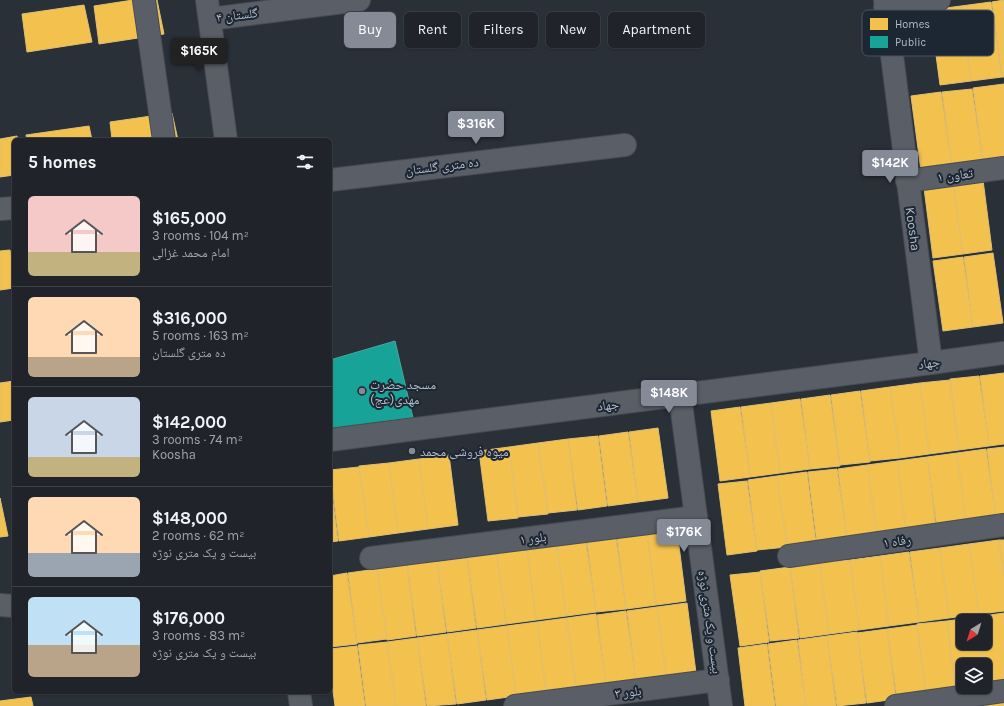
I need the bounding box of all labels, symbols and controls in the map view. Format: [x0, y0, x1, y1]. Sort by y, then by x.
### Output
street label: گلستان ۴ [215, 5, 259, 26]
legend [862, 10, 994, 56]
chip: Buy [344, 12, 396, 48]
chip: Rent [404, 12, 461, 48]
chip: Filters [469, 12, 538, 48]
chip: New [546, 12, 600, 48]
chip: Apartment [608, 12, 705, 48]
text: Homes [895, 18, 930, 31]
text: Public [895, 36, 927, 49]
pin: $165K [171, 38, 227, 72]
text: $165K [180, 43, 218, 58]
pin: $316K [448, 111, 504, 145]
text: $316K [457, 116, 495, 131]
pin: $142K [862, 150, 918, 184]
icon: filters [294, 151, 316, 173]
text: 5 homes [28, 152, 97, 172]
street label: ده متری گلستان [405, 154, 480, 179]
text: $142K [871, 155, 909, 170]
street label: تعاون ۱ [936, 165, 974, 186]
street label: Koosha [903, 206, 923, 252]
text: $165,000 [152, 208, 227, 228]
icon: home [60, 212, 108, 260]
text: 3 rooms · 104 m² [152, 228, 249, 243]
text: امام محمد غزالی [152, 245, 230, 260]
text: $316,000 [152, 308, 227, 328]
icon: home [60, 313, 108, 361]
text: 5 rooms · 163 m² [152, 328, 249, 343]
text: ده متری گلستان [152, 345, 226, 360]
street label: جهاد [917, 354, 941, 372]
place label: مسجد حضرت مهدی(عج) [370, 377, 436, 409]
pin: $148K [641, 380, 697, 414]
text: $148K [650, 385, 688, 400]
marker: مسجد حضرت مهدی(عج) [357, 386, 367, 396]
street label: جهاد [596, 396, 620, 414]
text: $142,000 [152, 412, 227, 432]
icon: home [60, 413, 108, 461]
text: 3 rooms · 74 m² [152, 432, 243, 447]
place label: میوه فروشی محمد [420, 444, 509, 460]
marker: میوه فروشی محمد [407, 446, 417, 456]
text: Koosha [152, 447, 196, 462]
text: $148,000 [152, 508, 227, 528]
icon: home [60, 513, 108, 561]
pin: $176K [656, 519, 712, 553]
text: $176K [666, 524, 702, 539]
text: 2 rooms · 62 m² [152, 528, 244, 543]
street label: بلور ۱ [519, 529, 547, 548]
street label: رفاه ۱ [882, 532, 912, 551]
text: بیست و یک متری نوژه [152, 545, 256, 560]
street label: بیست و یک متری نوژه [694, 569, 725, 675]
text: $176,000 [152, 608, 225, 628]
icon: home [60, 613, 108, 661]
north arrow [956, 614, 992, 650]
map controls [956, 614, 992, 694]
text: 3 rooms · 83 m² [152, 628, 245, 643]
text: بیست و یک متری نوژه [152, 645, 256, 660]
button: layers [956, 658, 992, 694]
street label: بلور ۳ [614, 683, 642, 702]

